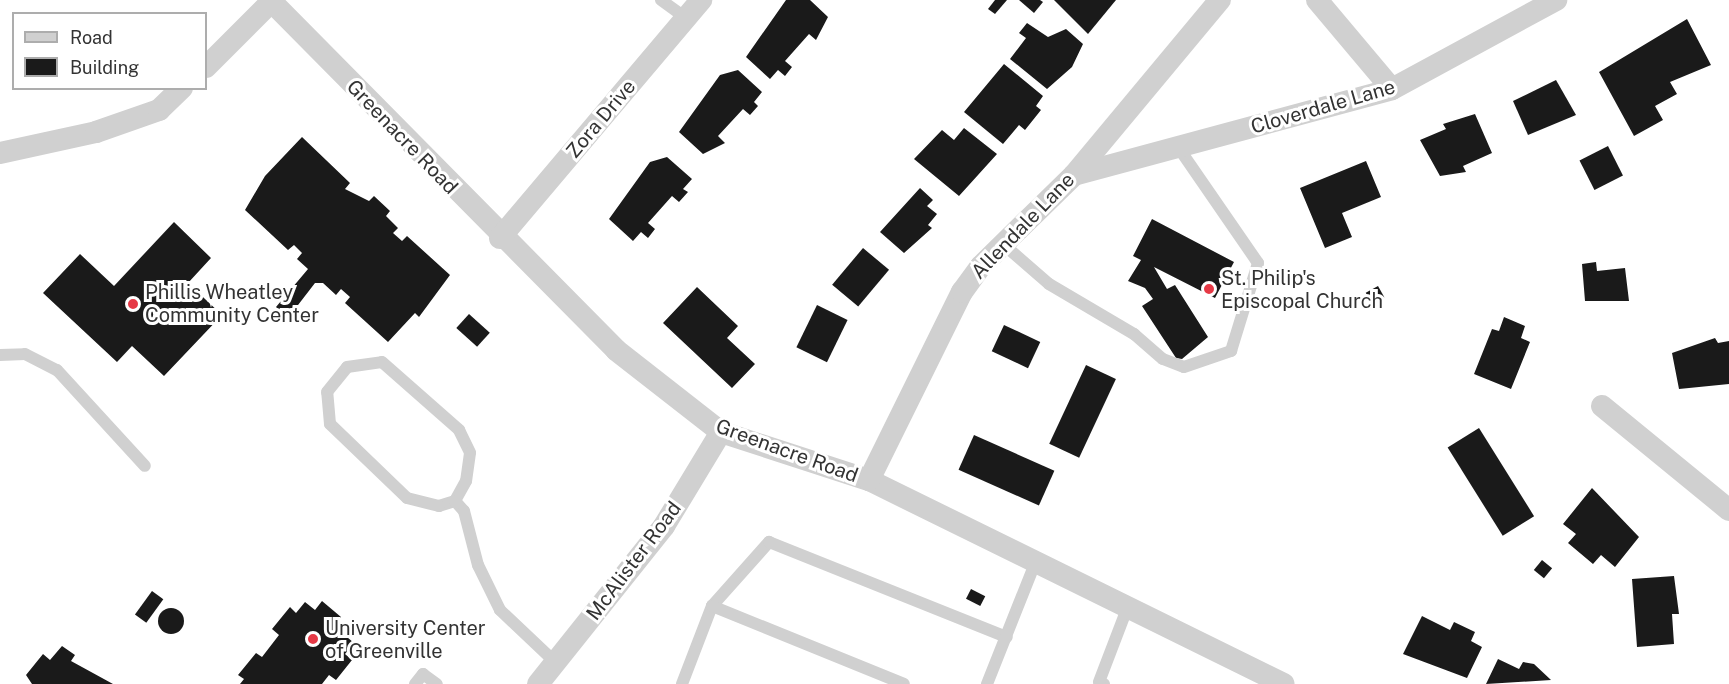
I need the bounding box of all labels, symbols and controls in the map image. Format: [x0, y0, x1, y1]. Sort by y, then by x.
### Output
legend [12, 12, 207, 90]
text: Road [70, 27, 113, 48]
text: Building [70, 57, 139, 78]
street label: Greenacre Road [341, 75, 463, 199]
street label: Zora Drive [561, 75, 641, 163]
street label: Cloverdale Lane [1248, 75, 1398, 139]
street label: Allendale Lane [966, 168, 1080, 284]
place label: St. Philip's Episcopal Church [1221, 266, 1383, 313]
place label: Phillis Wheatley Community Center [145, 280, 319, 327]
marker: St. Philip's Episcopal Church [1202, 282, 1216, 296]
marker: Phillis Wheatley Community Center [126, 297, 140, 311]
street label: Greenacre Road [713, 414, 861, 488]
street label: McAlister Road [582, 497, 686, 625]
place label: University Center of Greenville [325, 616, 486, 663]
marker: University Center of Greenville [306, 632, 320, 646]

